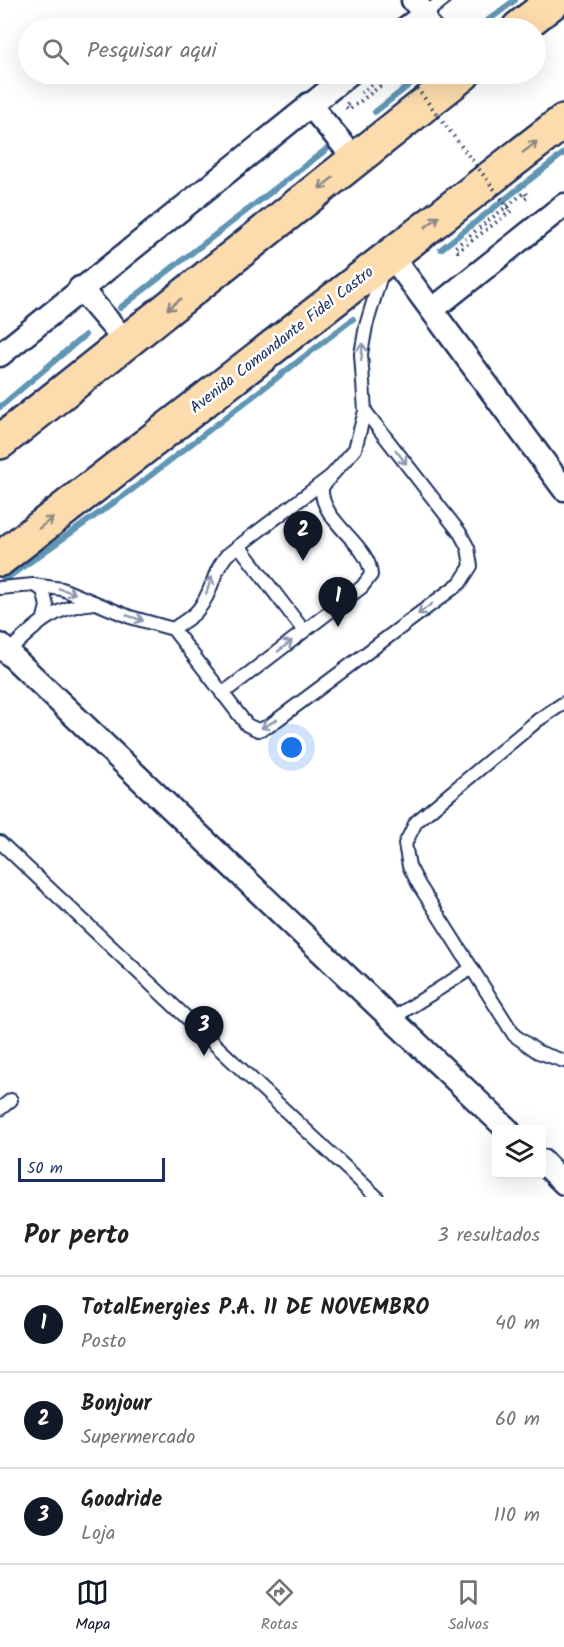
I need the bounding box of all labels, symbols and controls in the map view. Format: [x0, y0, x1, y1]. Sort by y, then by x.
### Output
search box [18, 18, 546, 84]
text: Pesquisar aqui [87, 34, 217, 69]
icon: search [39, 35, 72, 68]
one-way arrow [522, 140, 538, 153]
one-way arrow [319, 176, 335, 189]
one-way arrow [424, 216, 440, 229]
street label: Avenida Comandante Fidel Castro [185, 260, 379, 420]
one-way arrow [166, 298, 182, 311]
one-way arrow [357, 343, 368, 363]
one-way arrow [394, 449, 407, 465]
pin: 2 [284, 512, 322, 561]
one-way arrow [38, 516, 54, 529]
one-way arrow [205, 577, 216, 595]
pin: 1 [318, 578, 358, 627]
one-way arrow [57, 586, 76, 597]
one-way arrow [418, 603, 434, 615]
one-way arrow [125, 613, 144, 624]
one-way arrow [276, 640, 292, 652]
one-way arrow [260, 719, 277, 731]
your location [277, 733, 306, 762]
pin: 3 [184, 1006, 224, 1056]
map controls [492, 1125, 546, 1179]
button: layers [492, 1125, 546, 1179]
scale bar [18, 1155, 165, 1182]
text: 50 m [27, 1156, 63, 1181]
text: Por perto [24, 1215, 129, 1257]
text: 3 resultados [437, 1220, 540, 1252]
text: TotalEnergies P.A. 11 DE NOVEMBRO [81, 1291, 429, 1326]
text: 1 [40, 1308, 47, 1340]
text: 40 m [495, 1308, 540, 1340]
text: Posto [81, 1326, 126, 1358]
text: Bonjour [81, 1387, 151, 1422]
text: 2 [38, 1404, 49, 1436]
text: 60 m [495, 1404, 540, 1436]
text: Supermercado [81, 1422, 195, 1454]
text: Goodride [81, 1483, 162, 1518]
text: 3 [38, 1500, 49, 1532]
text: 110 m [494, 1500, 540, 1532]
text: Loja [81, 1518, 115, 1550]
tab: Mapa [75, 1576, 110, 1637]
tab: Rotas [261, 1576, 298, 1637]
tab: Salvos [448, 1576, 489, 1637]

